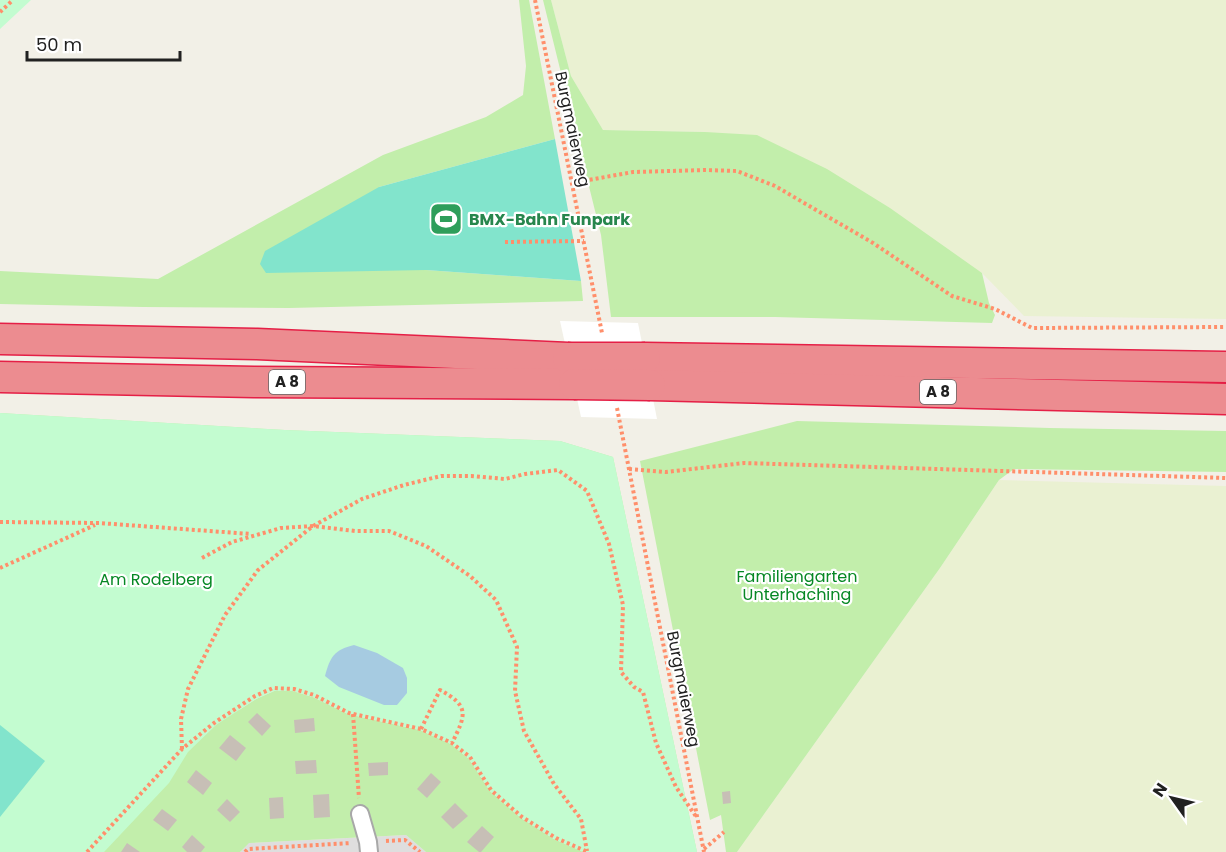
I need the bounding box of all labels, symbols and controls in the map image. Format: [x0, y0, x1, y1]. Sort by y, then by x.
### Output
scale bar [27, 24, 180, 62]
text: 50 m [36, 32, 82, 57]
street label: Burgmaierweg [549, 69, 596, 189]
sports icon: BMX-Bahn Funpark [428, 201, 464, 237]
place label: BMX-Bahn Funpark [469, 208, 630, 231]
road number: A 8 [269, 370, 305, 394]
road number: A 8 [920, 380, 956, 404]
park label: Familiengarten Unterhaching [737, 565, 857, 606]
park label: Am Rodelberg [99, 568, 213, 591]
street label: Burgmaierweg [661, 629, 706, 749]
north arrow [1142, 768, 1202, 828]
text: N [1147, 778, 1173, 801]

